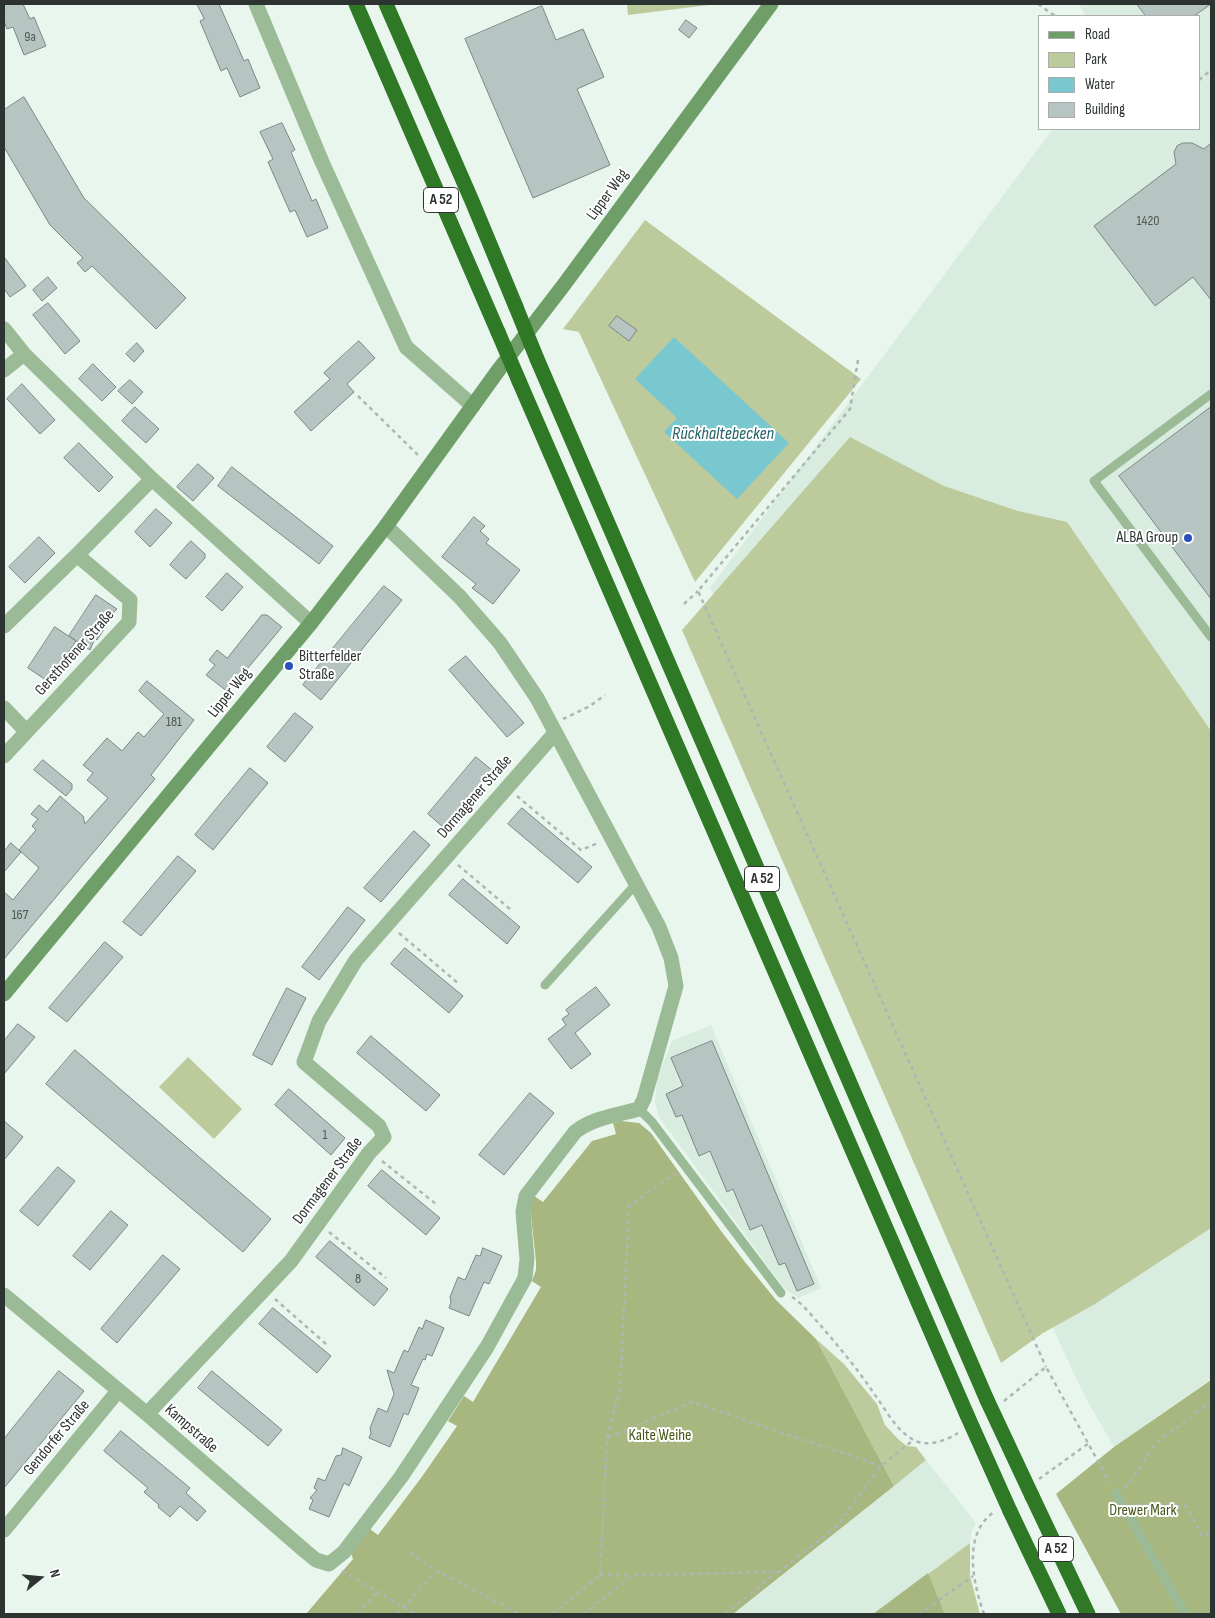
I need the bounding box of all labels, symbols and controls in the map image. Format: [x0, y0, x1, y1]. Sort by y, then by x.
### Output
legend [1038, 15, 1200, 130]
text: Road [1085, 25, 1110, 44]
house number: 9a [24, 29, 36, 45]
text: Park [1085, 50, 1107, 69]
text: Water [1085, 75, 1115, 94]
text: Building [1085, 100, 1125, 119]
street label: Lipper Weg [583, 166, 633, 224]
road number: A 52 [424, 188, 458, 212]
house number: 1420 [1137, 213, 1159, 229]
water label: Rückhaltebecken [672, 423, 774, 445]
place label: ALBA Group [1116, 528, 1178, 548]
marker: ALBA Group [1182, 532, 1194, 544]
street label: Gersthofener Straße [31, 606, 119, 700]
place label: Bitterfelder Straße [299, 647, 361, 685]
marker: Bitterfelder Straße [283, 660, 295, 672]
street label: Lipper Weg [204, 664, 256, 722]
house number: 181 [166, 714, 182, 730]
street label: Dormagener Straße [434, 751, 516, 843]
road number: A 52 [744, 866, 780, 892]
house number: 167 [12, 907, 28, 923]
house number: 1 [323, 1127, 327, 1143]
street label: Dormagener Straße [289, 1134, 367, 1228]
house number: 8 [355, 1271, 361, 1287]
street label: Gendorfer Straße [20, 1396, 94, 1480]
street label: Kampstraße [160, 1401, 222, 1457]
park label: Kalte Weihe [629, 1426, 691, 1446]
park label: Drewer Mark [1109, 1501, 1177, 1521]
road number: A 52 [1038, 1536, 1074, 1562]
north arrow [15, 1553, 65, 1603]
text: N [46, 1567, 64, 1580]

